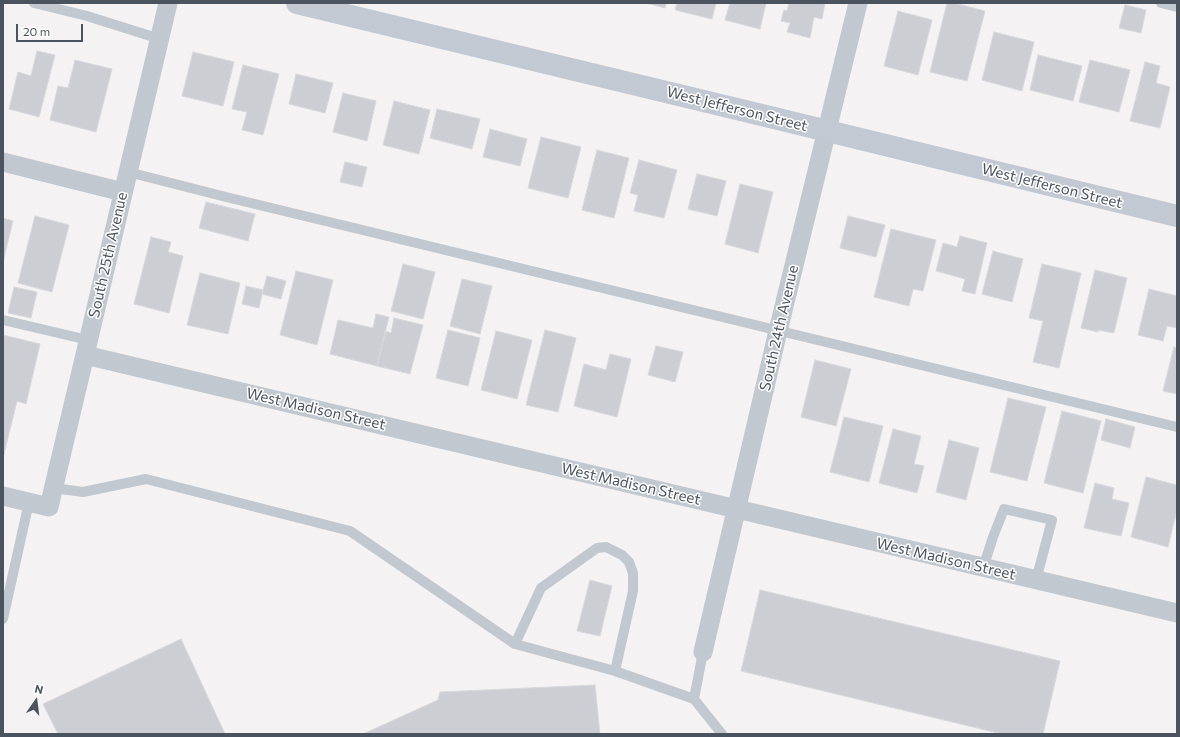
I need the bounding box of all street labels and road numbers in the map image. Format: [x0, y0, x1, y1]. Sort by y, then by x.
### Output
street label: West Jefferson Street [665, 83, 809, 135]
street label: West Jefferson Street [980, 160, 1124, 212]
street label: South 25th Avenue [85, 190, 131, 320]
street label: South 24th Avenue [756, 263, 802, 393]
street label: West Madison Street [245, 384, 387, 434]
street label: West Madison Street [560, 459, 702, 509]
street label: West Madison Street [875, 534, 1017, 584]

